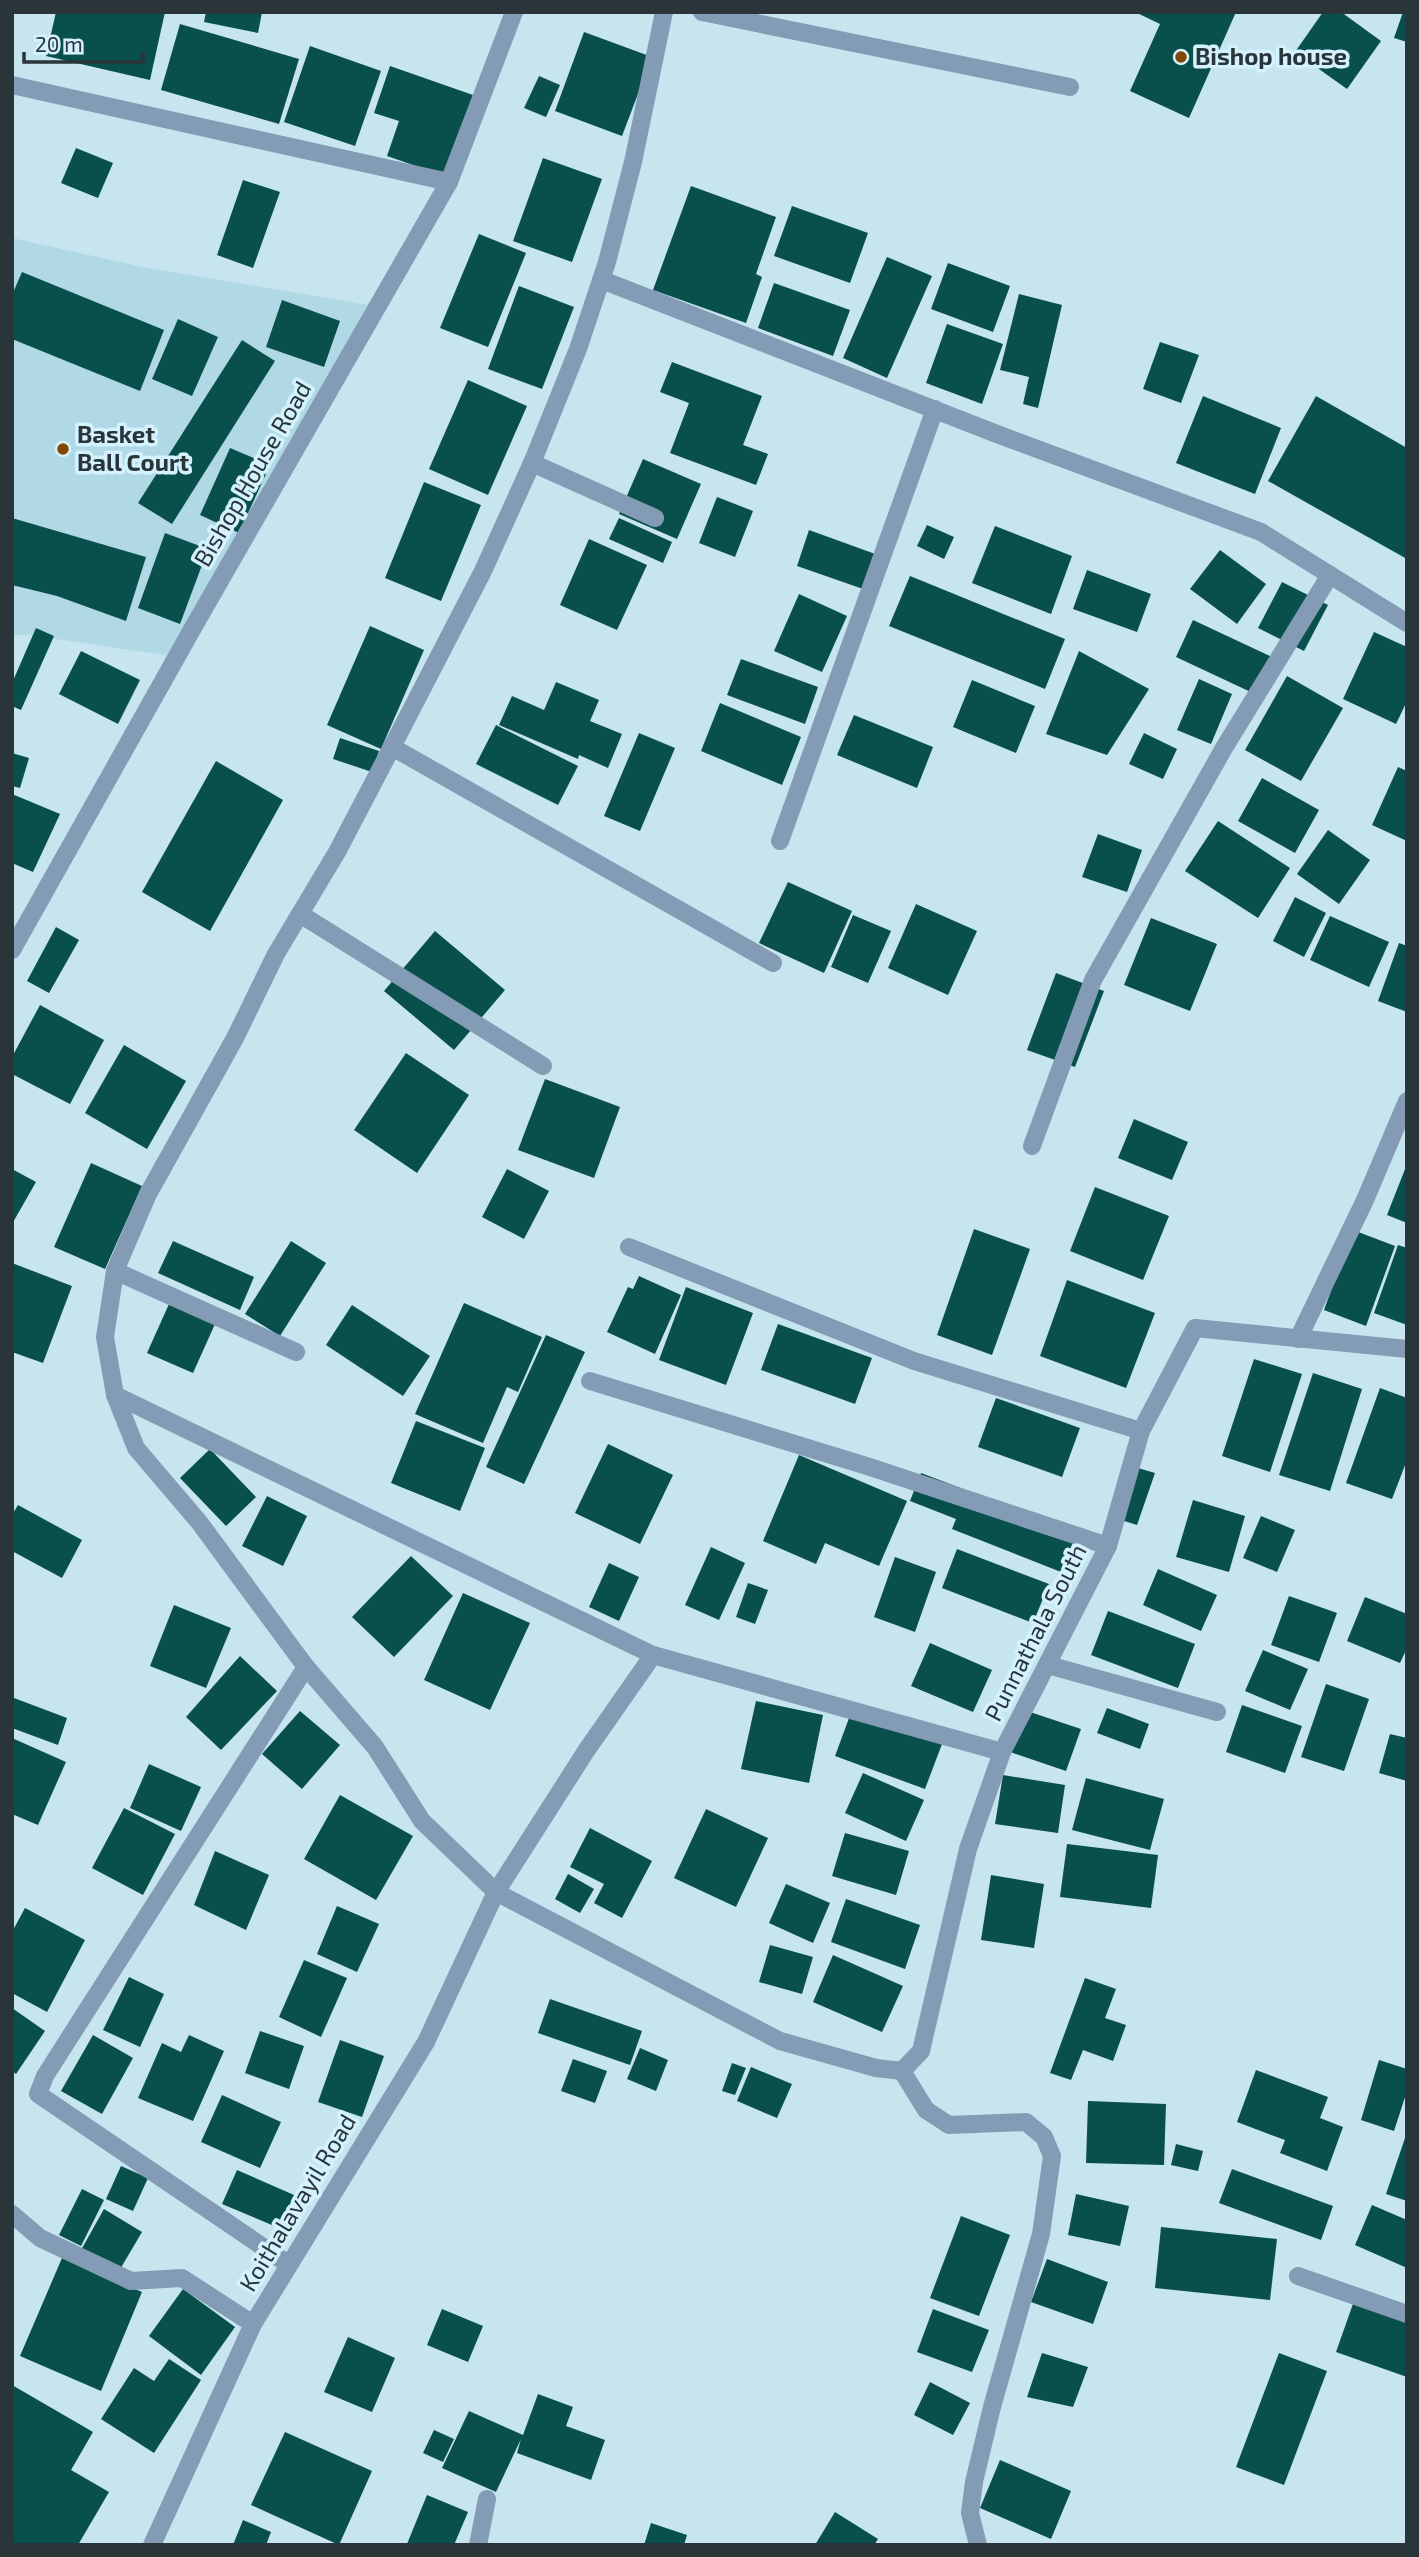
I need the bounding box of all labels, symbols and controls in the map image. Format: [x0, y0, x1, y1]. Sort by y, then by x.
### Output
scale bar [24, 21, 144, 65]
text: 20 m [35, 31, 83, 56]
place label: Bishop house [1195, 41, 1347, 70]
marker: Bishop house [1173, 49, 1189, 65]
street label: Bishop House Road [187, 376, 316, 571]
place label: Basket Ball Court [77, 419, 189, 476]
marker: Basket Ball Court [55, 441, 71, 457]
street label: Punnathala South [978, 1539, 1092, 1726]
street label: Koithalavayil Road [232, 2108, 361, 2296]

